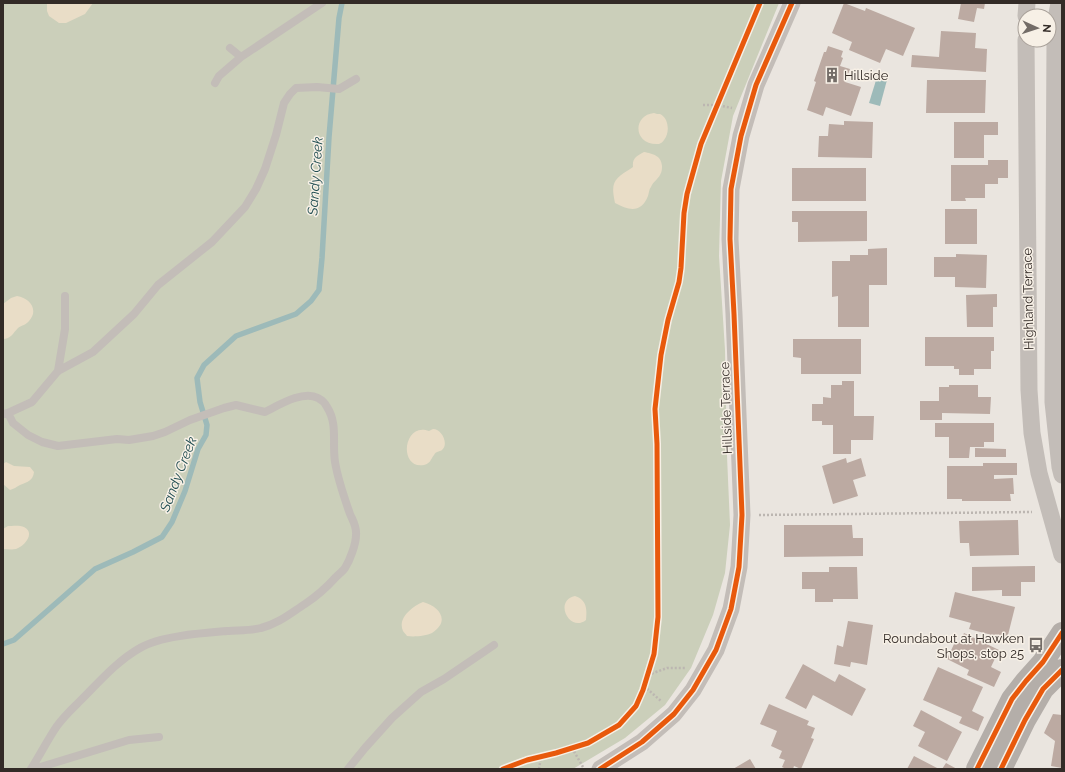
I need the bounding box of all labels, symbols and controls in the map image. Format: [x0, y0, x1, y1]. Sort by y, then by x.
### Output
north arrow [1017, 8, 1057, 48]
text: N [1040, 24, 1053, 33]
building icon: Hillside [823, 66, 841, 84]
place label: Hillside [844, 68, 889, 83]
water label: Sandy Creek [304, 136, 326, 217]
street label: Highland Terrace [1020, 247, 1036, 350]
street label: Hillside Terrace [717, 361, 735, 454]
water label: Sandy Creek [156, 434, 200, 515]
place label: Roundabout at Hawken Shops, stop 25 [883, 631, 1024, 661]
bus stop icon: Roundabout at Hawken Shops, stop 25 [1027, 636, 1045, 654]

